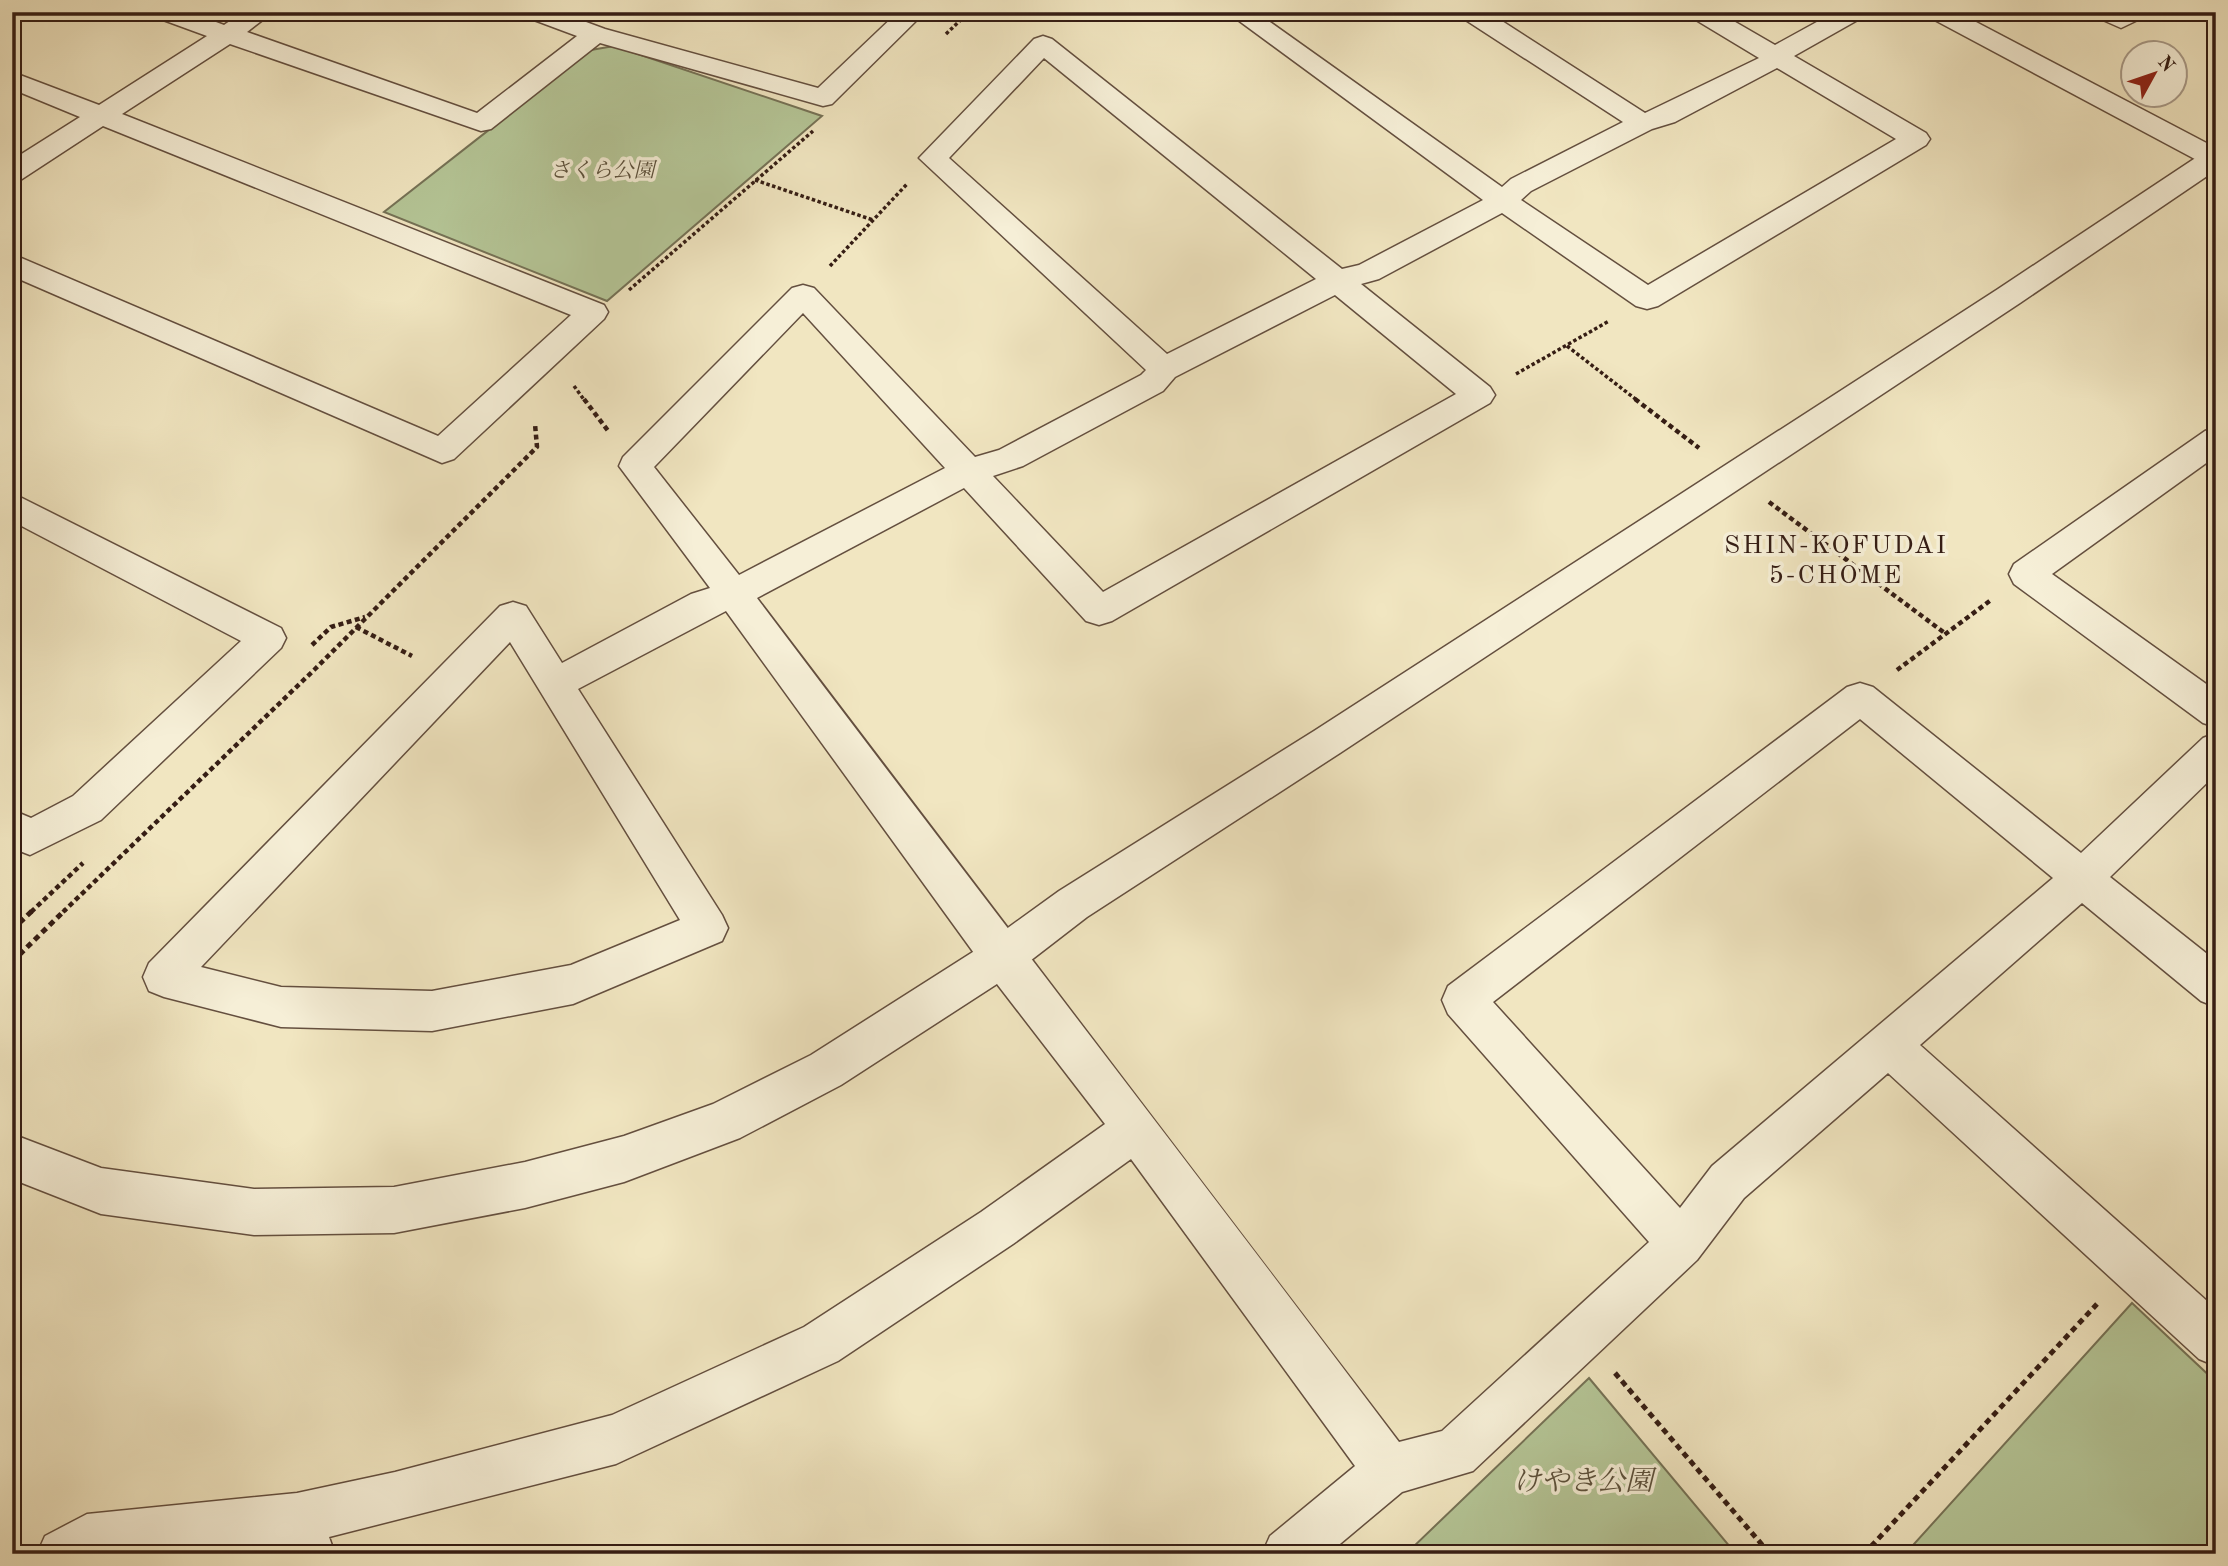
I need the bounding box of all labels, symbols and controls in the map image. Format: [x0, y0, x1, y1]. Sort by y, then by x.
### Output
north arrow [2120, 38, 2190, 108]
text: N [2153, 53, 2177, 77]
park label: さくら公園 [550, 159, 657, 182]
district label: SHIN-KOFUDAI 5-CHOME [1724, 533, 1948, 589]
park label: けやき公園 [1513, 1466, 1657, 1497]

